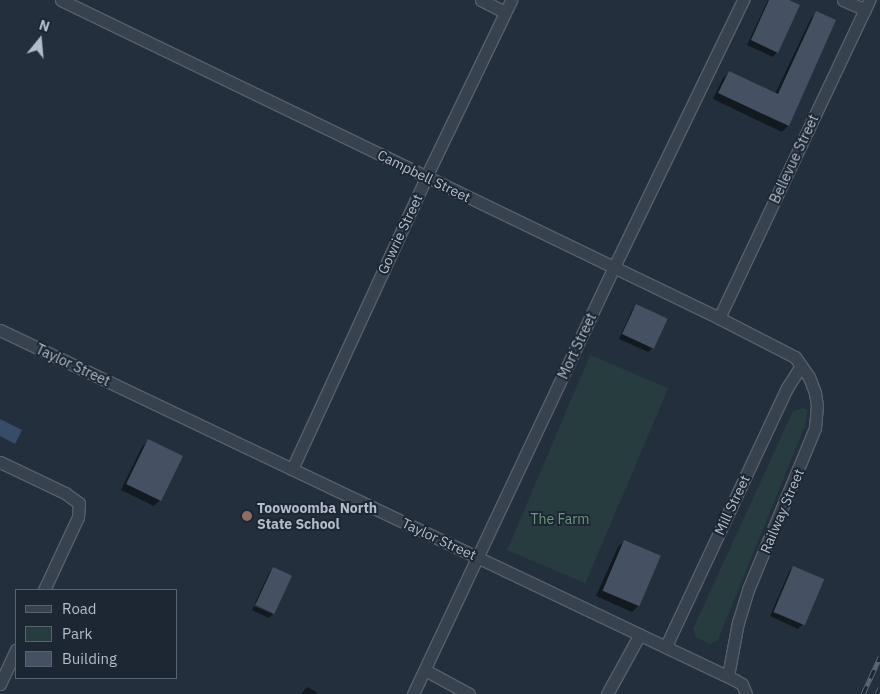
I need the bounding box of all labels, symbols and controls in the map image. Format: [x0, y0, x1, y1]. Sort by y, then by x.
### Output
north arrow [15, 15, 65, 65]
text: N [37, 16, 52, 36]
street label: Bellevue Street [766, 112, 822, 206]
street label: Campbell Street [375, 146, 473, 206]
street label: Gowrie Street [374, 191, 426, 277]
street label: Mort Street [554, 310, 600, 382]
street label: Taylor Street [33, 341, 113, 389]
street label: Railway Street [757, 466, 807, 556]
street label: Mill Street [711, 472, 753, 538]
place label: Toowoomba North State School [257, 500, 377, 532]
marker: Toowoomba North State School [241, 510, 253, 522]
park label: The Farm [530, 511, 590, 527]
street label: Taylor Street [399, 515, 479, 563]
legend [15, 589, 178, 679]
text: Road [62, 599, 97, 618]
text: Park [62, 624, 92, 643]
text: Building [62, 649, 117, 668]

